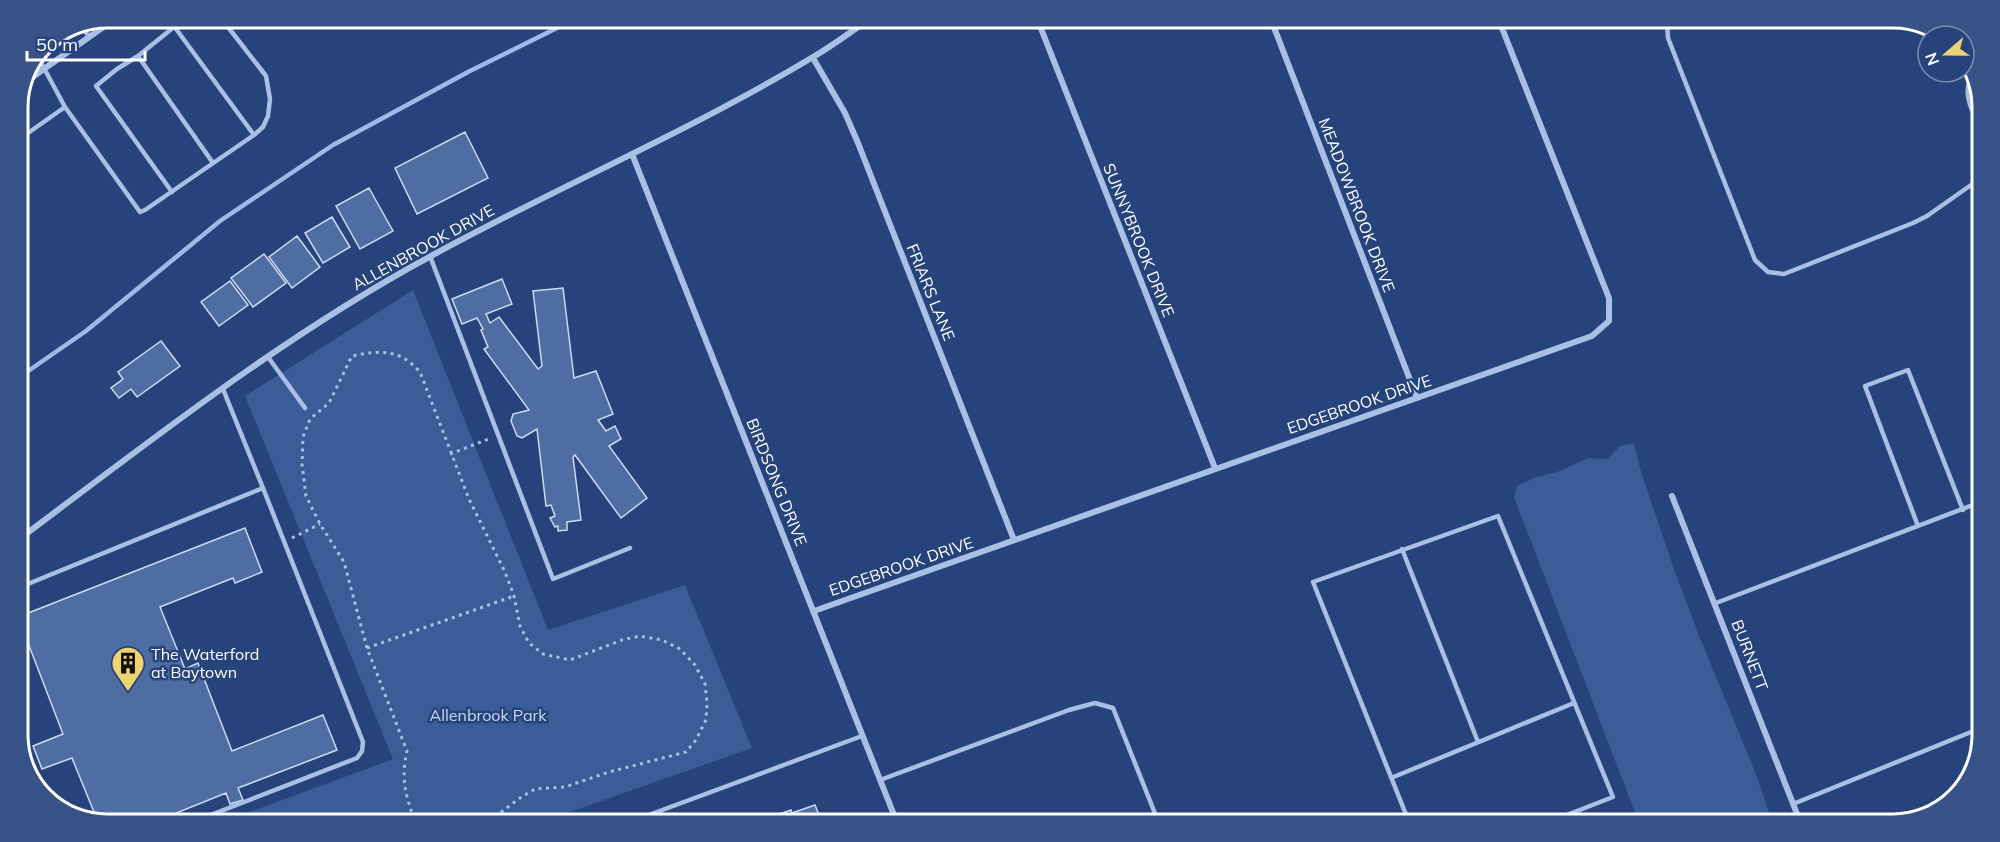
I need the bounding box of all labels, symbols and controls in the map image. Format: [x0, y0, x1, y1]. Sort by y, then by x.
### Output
scale bar [27, 24, 146, 62]
north arrow [1916, 24, 1976, 84]
text: 50 m [36, 33, 78, 56]
text: N [1920, 50, 1943, 68]
street label: MEADOWBROOK DRIVE [1314, 115, 1400, 295]
street label: SUNNYBROOK DRIVE [1099, 160, 1179, 320]
street label: ALLENBROOK DRIVE [349, 200, 497, 294]
street label: FRIARS LANE [902, 241, 960, 343]
street label: EDGEBROOK DRIVE [1284, 370, 1434, 438]
street label: BIRDSONG DRIVE [742, 415, 812, 549]
street label: EDGEBROOK DRIVE [826, 532, 976, 600]
street label: BURNETT [1727, 617, 1773, 694]
place label: The Waterford at Baytown [151, 644, 259, 682]
building icon: The Waterford at Baytown [110, 645, 146, 692]
park label: Allenbrook Park [429, 705, 547, 725]

